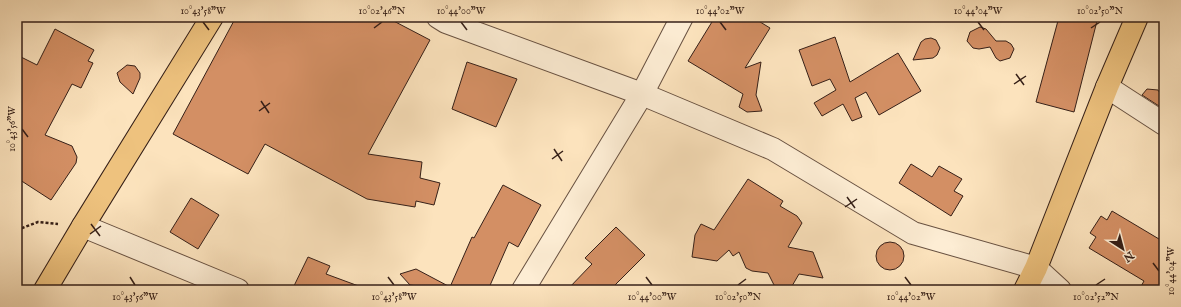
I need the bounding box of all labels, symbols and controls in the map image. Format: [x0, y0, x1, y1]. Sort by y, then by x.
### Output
text: 10°43'58"W [180, 5, 226, 18]
text: 10°02'46"N [359, 5, 406, 18]
text: 10°44'00"W [437, 5, 486, 18]
text: 10°44'02"W [696, 5, 745, 18]
text: 10°44'04"W [954, 5, 1003, 18]
text: 10°02'50"N [1077, 5, 1123, 18]
text: 10°43'56"W [6, 106, 19, 152]
north arrow [1103, 229, 1143, 269]
text: 10°44'04"W [1165, 246, 1178, 295]
text: N [1120, 247, 1137, 265]
text: 10°43'56"W [112, 291, 158, 304]
text: 10°43'58"W [371, 291, 417, 304]
text: 10°44'00"W [628, 291, 677, 304]
text: 10°02'50"N [715, 291, 761, 304]
text: 10°44'02"W [887, 291, 936, 304]
text: 10°02'52"N [1073, 291, 1119, 304]

